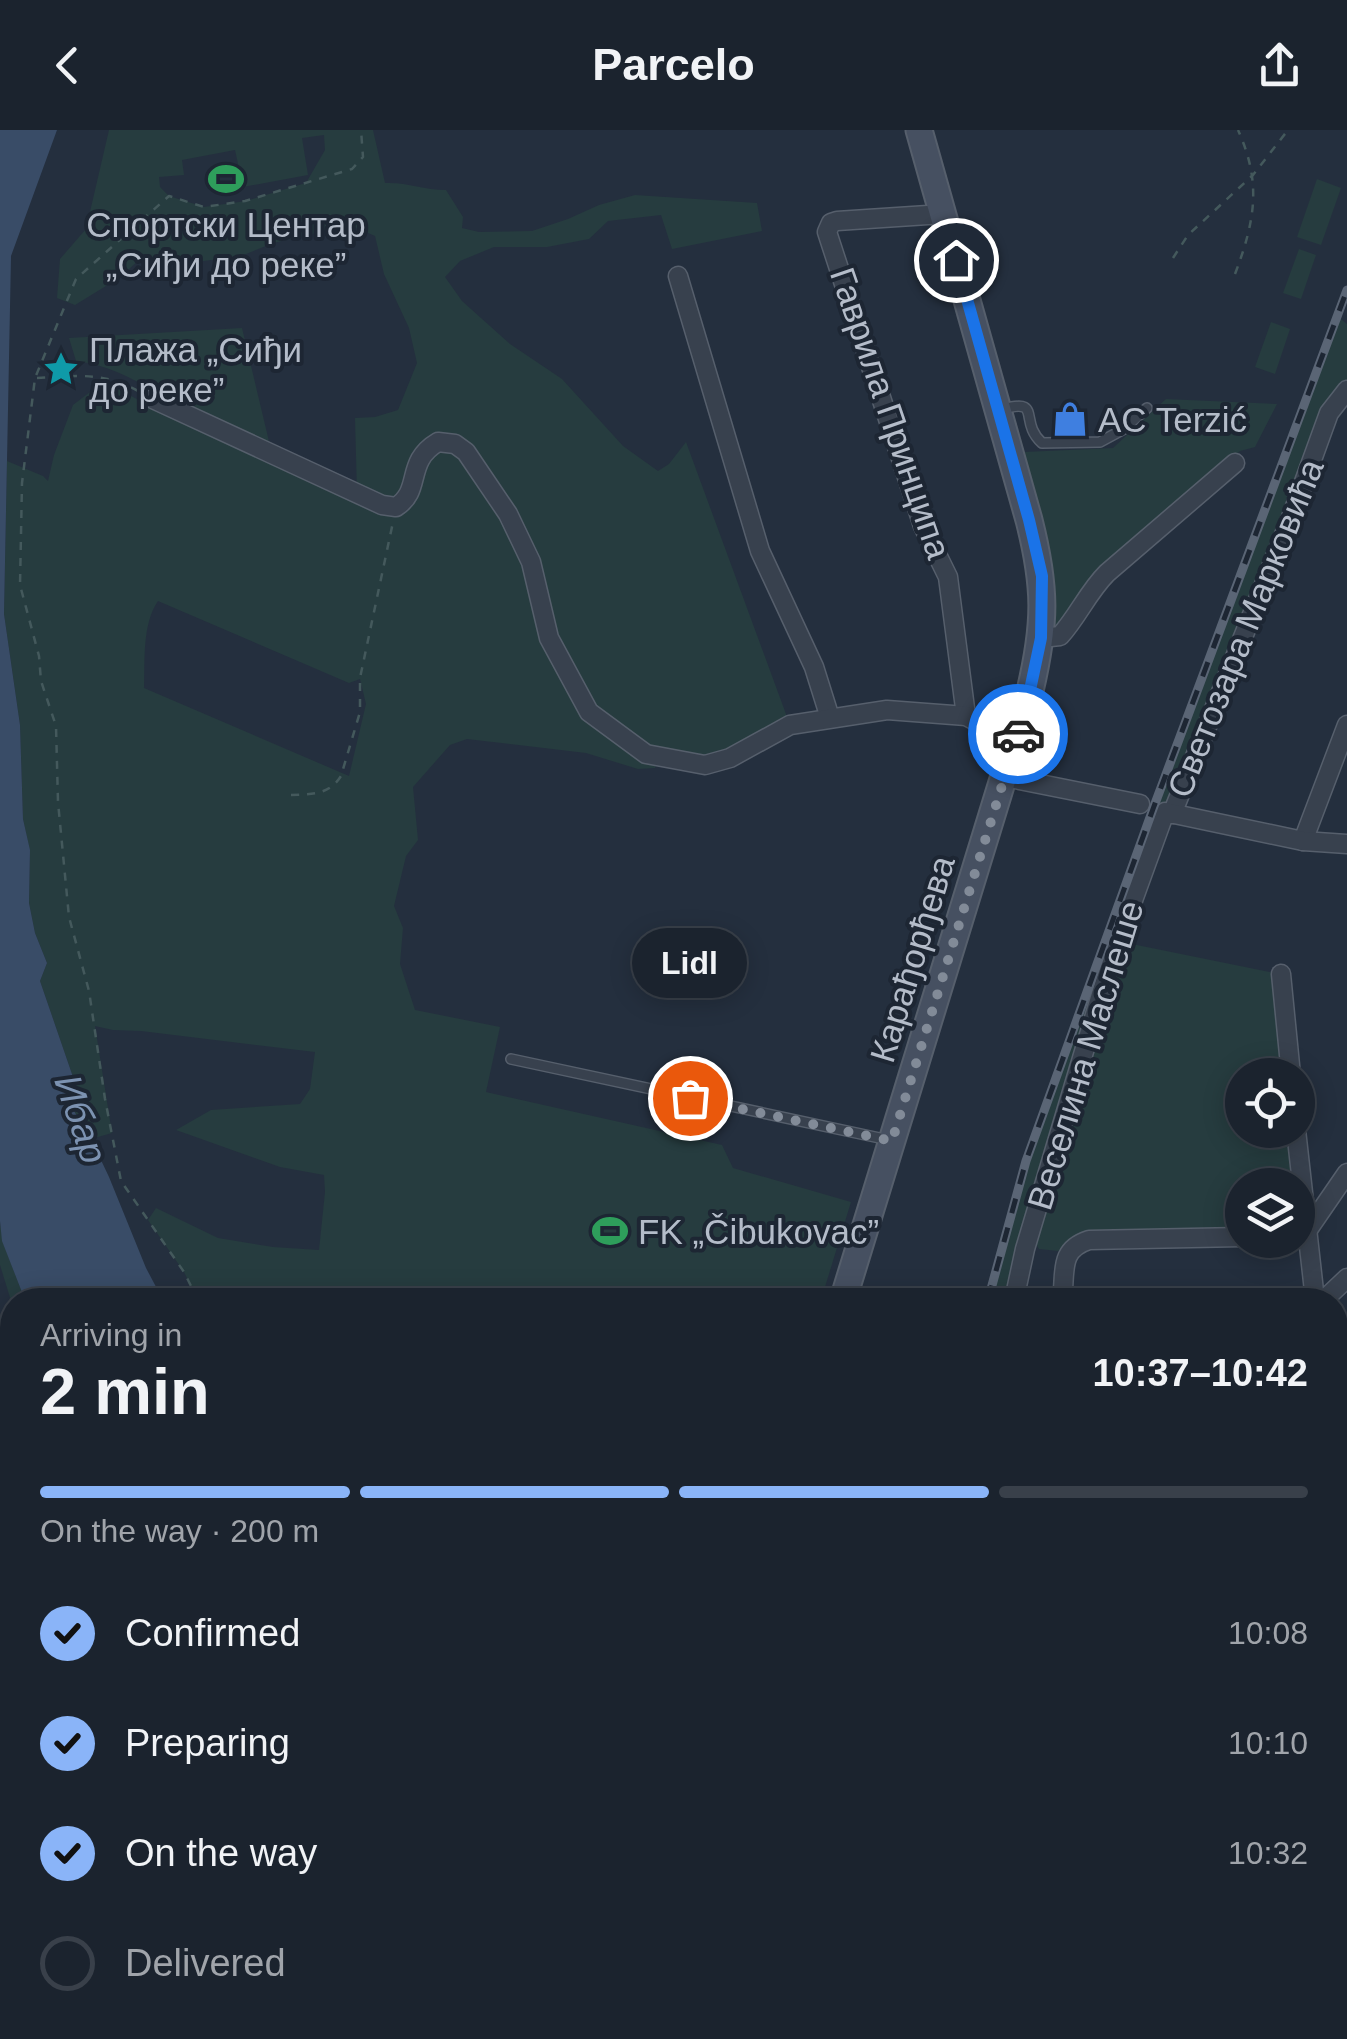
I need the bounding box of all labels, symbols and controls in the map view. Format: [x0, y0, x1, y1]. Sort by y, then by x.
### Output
icon: back [40, 38, 95, 93]
icon: share [1252, 38, 1307, 93]
text: Parcelo [592, 39, 755, 90]
sports icon: Спортски Центар „Сиђи до реке” [207, 160, 245, 198]
place label: Спортски Центар „Сиђи до реке” [86, 205, 366, 284]
pin [914, 218, 999, 303]
icon: home [929, 233, 984, 288]
street label: Гаврила Принципа [823, 262, 959, 564]
place label: Плажа „Сиђи до реке” [89, 330, 302, 409]
place icon: Плажа „Сиђи до реке” [42, 350, 80, 388]
shop icon: AC Terzić [1051, 400, 1089, 438]
place label: AC Terzić [1098, 400, 1247, 439]
street label: Светозара Марковића [1159, 453, 1331, 803]
courier [968, 684, 1068, 784]
icon: car [991, 707, 1046, 762]
street label: Карађорђева [862, 851, 962, 1067]
street label: Веселина Маслеше [1019, 896, 1151, 1214]
callout: Lidl [632, 928, 748, 998]
text: Lidl [661, 945, 718, 981]
pin [648, 1056, 733, 1141]
map controls [1225, 1058, 1315, 1258]
button: locate [1225, 1058, 1315, 1148]
water label: Ибар [46, 1069, 116, 1169]
icon: bag [663, 1071, 718, 1126]
button: layers [1225, 1168, 1315, 1258]
sports icon: FK „Čibukovac” [591, 1212, 629, 1250]
place label: FK „Čibukovac” [638, 1212, 879, 1251]
text: Arriving in [40, 1317, 182, 1353]
text: 10:37–10:42 [1092, 1352, 1308, 1394]
text: 2 min [40, 1355, 210, 1428]
text: On the way · 200 m [40, 1513, 319, 1549]
icon: check [40, 1606, 95, 1661]
text: Confirmed [125, 1612, 300, 1654]
text: 10:08 [1228, 1615, 1308, 1651]
icon: check [40, 1716, 95, 1771]
text: Preparing [125, 1722, 290, 1764]
text: 10:10 [1228, 1725, 1308, 1761]
icon: check [40, 1826, 95, 1881]
text: On the way [125, 1832, 317, 1874]
text: 10:32 [1228, 1835, 1308, 1871]
text: Delivered [125, 1942, 286, 1984]

